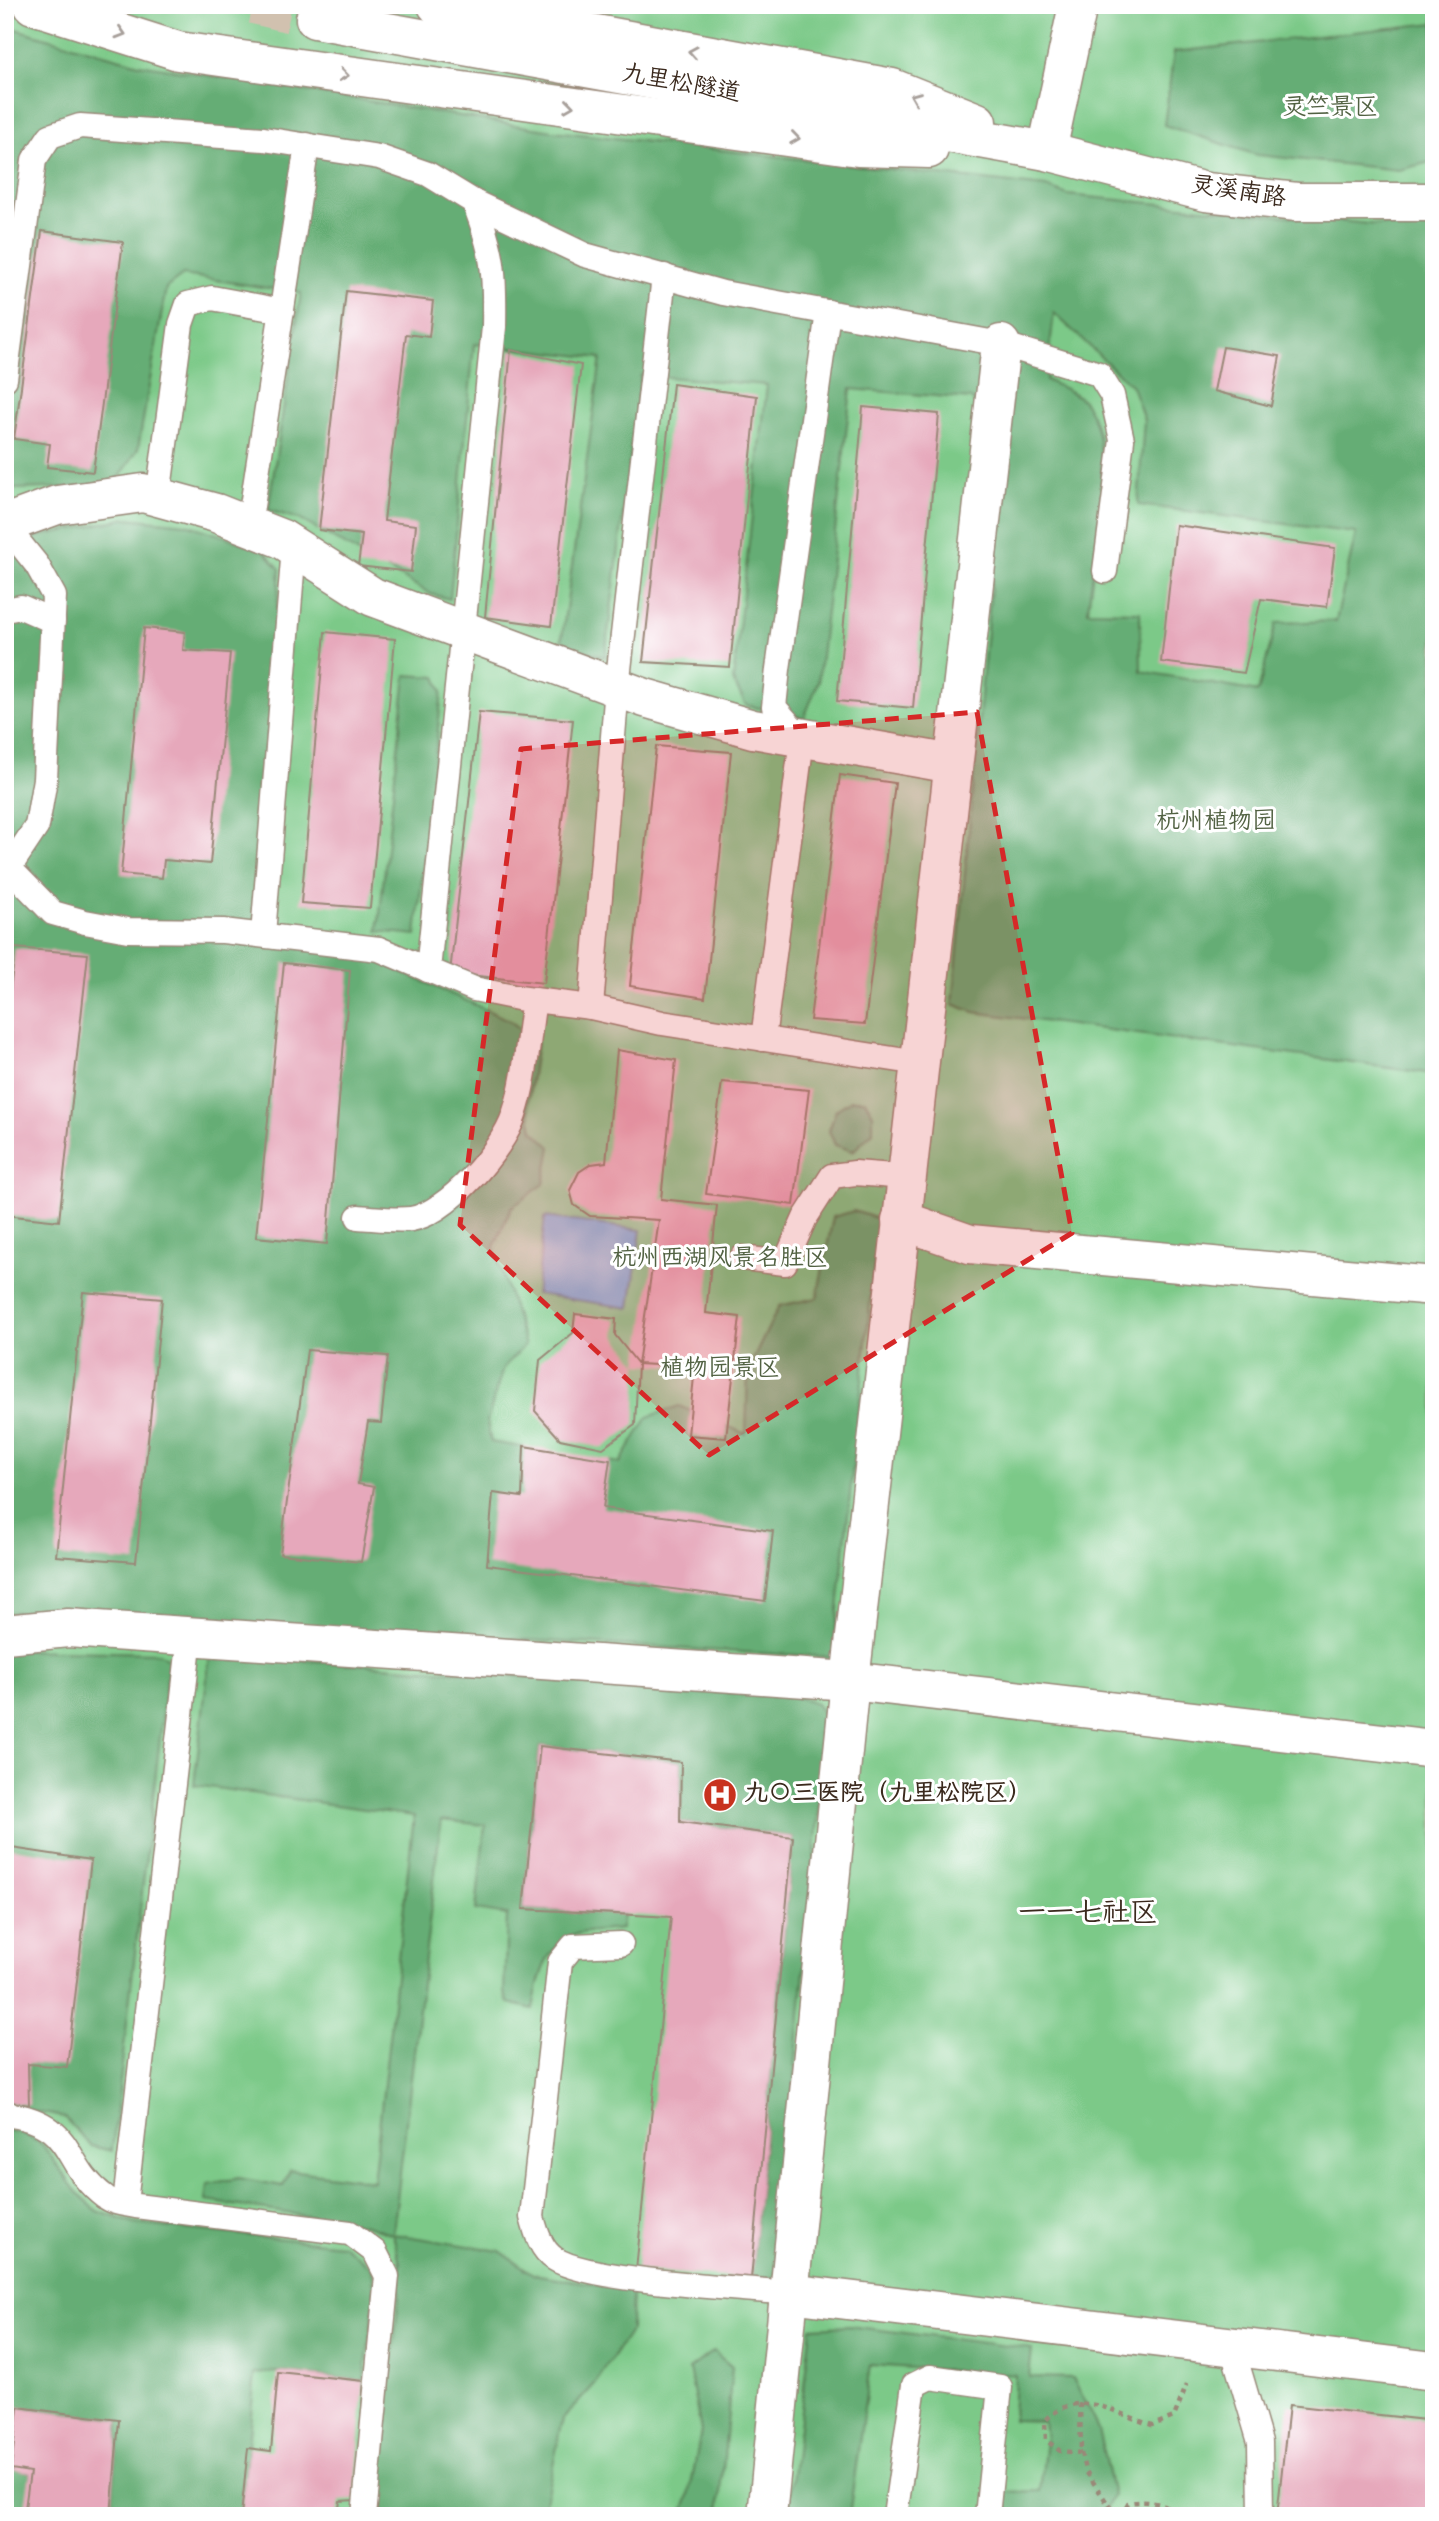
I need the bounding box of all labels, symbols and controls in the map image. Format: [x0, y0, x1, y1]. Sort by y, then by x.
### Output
one-way arrow [114, 25, 127, 39]
one-way arrow [687, 45, 699, 60]
street label: 九里松隧道 [619, 58, 743, 112]
one-way arrow [338, 67, 350, 82]
one-way arrow [910, 92, 922, 106]
park label: 灵竺景区 [1282, 92, 1378, 126]
one-way arrow [564, 99, 575, 114]
one-way arrow [789, 130, 801, 145]
street label: 灵溪南路 [1188, 169, 1288, 217]
park label: 杭州植物园 [1156, 806, 1276, 840]
park label: 杭州西湖风景名胜区 [612, 1243, 828, 1277]
park label: 植物园景区 [660, 1353, 780, 1387]
hospital icon: 九〇三医院（九里松院区） [701, 1776, 739, 1814]
place label: 九〇三医院（九里松院区） [744, 1778, 1032, 1812]
district label: 一一七社区 [1018, 1896, 1158, 1936]

